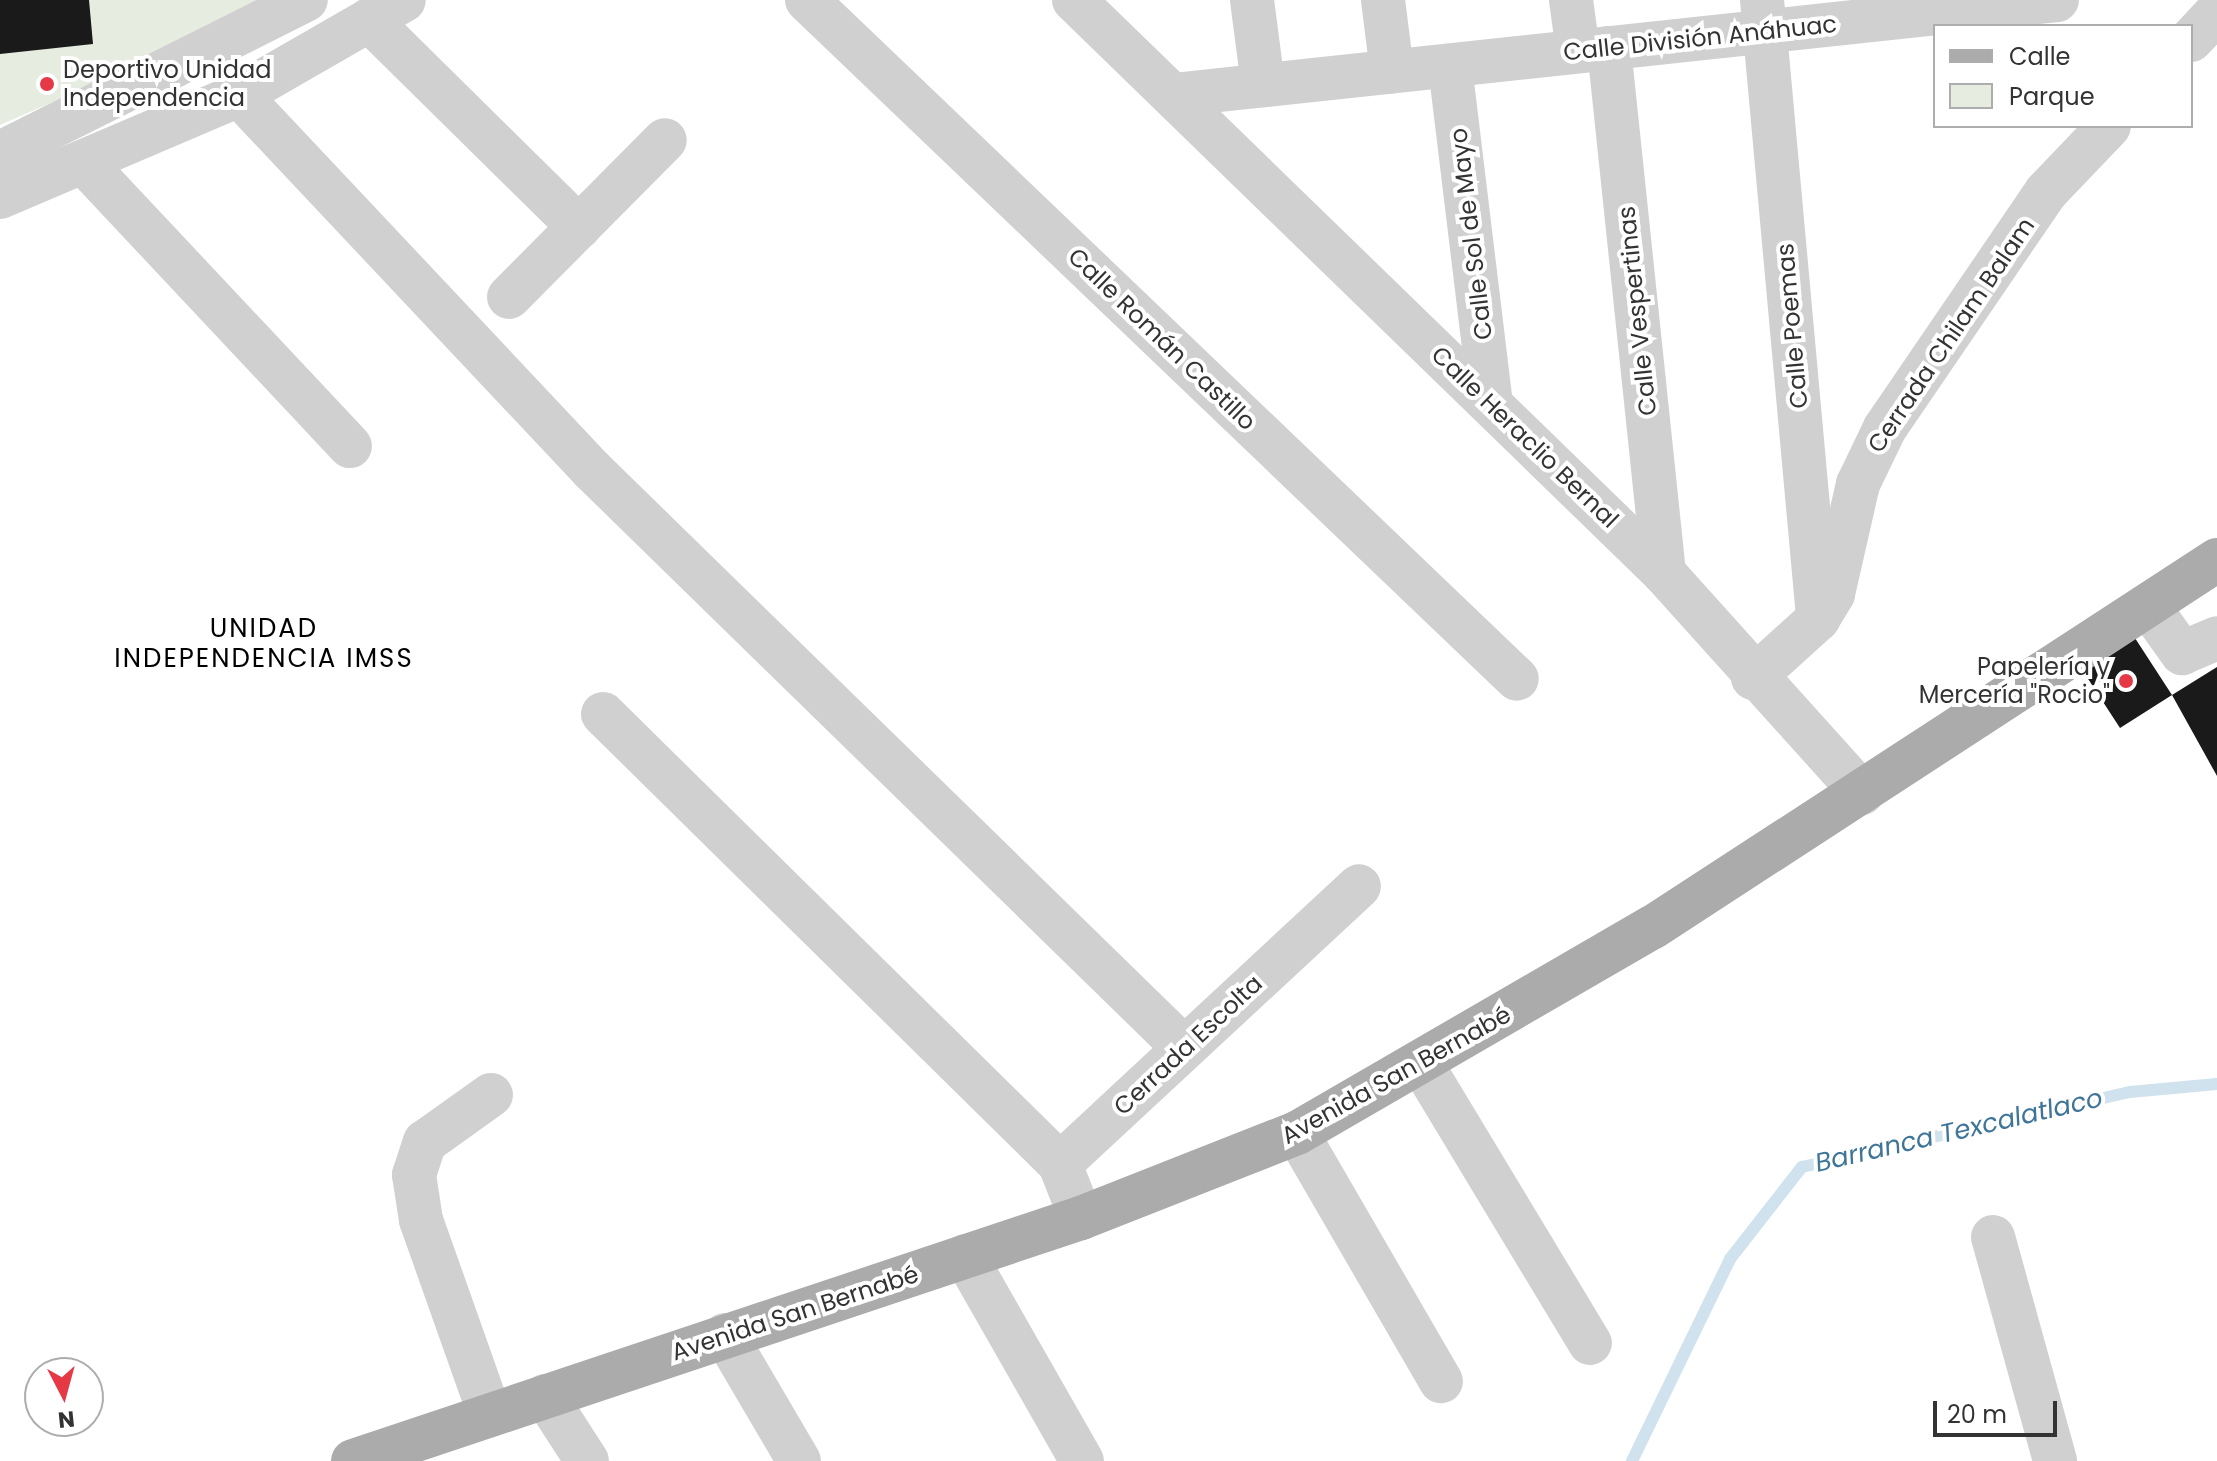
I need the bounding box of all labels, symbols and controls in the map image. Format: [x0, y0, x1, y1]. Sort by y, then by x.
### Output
street label: Calle División Anáhuac [1562, 9, 1838, 67]
legend [1933, 24, 2193, 128]
text: Calle [2009, 40, 2070, 73]
place label: Deportivo Unidad Independencia [63, 56, 271, 112]
marker: Deportivo Unidad Independencia [38, 75, 56, 93]
text: Parque [2009, 80, 2095, 113]
street label: Calle Sol de Mayo [1444, 127, 1498, 341]
street label: Calle Vespertinas [1612, 205, 1662, 417]
street label: Cerrada Chilam Balam [1862, 212, 2040, 458]
street label: Calle Román Castillo [1062, 242, 1262, 436]
street label: Calle Poemas [1770, 242, 1814, 410]
street label: Calle Heraclio Bernal [1426, 340, 1624, 534]
district label: UNIDAD INDEPENDENCIA IMSS [114, 613, 414, 674]
place label: Papelería y Mercería "Rocio" [1919, 653, 2110, 709]
marker: Papelería y Mercería "Rocio" [2117, 672, 2135, 690]
street label: Cerrada Escolta [1108, 969, 1268, 1121]
street label: Avenida San Bernabé [1276, 1000, 1516, 1150]
water label: Barranca Texcalatlaco [1812, 1083, 2106, 1179]
street label: Avenida San Bernabé [668, 1259, 922, 1367]
north arrow [24, 1357, 104, 1437]
scale bar [1937, 1385, 2061, 1435]
text: 20 m [1947, 1398, 2007, 1431]
text: N [57, 1403, 76, 1436]

